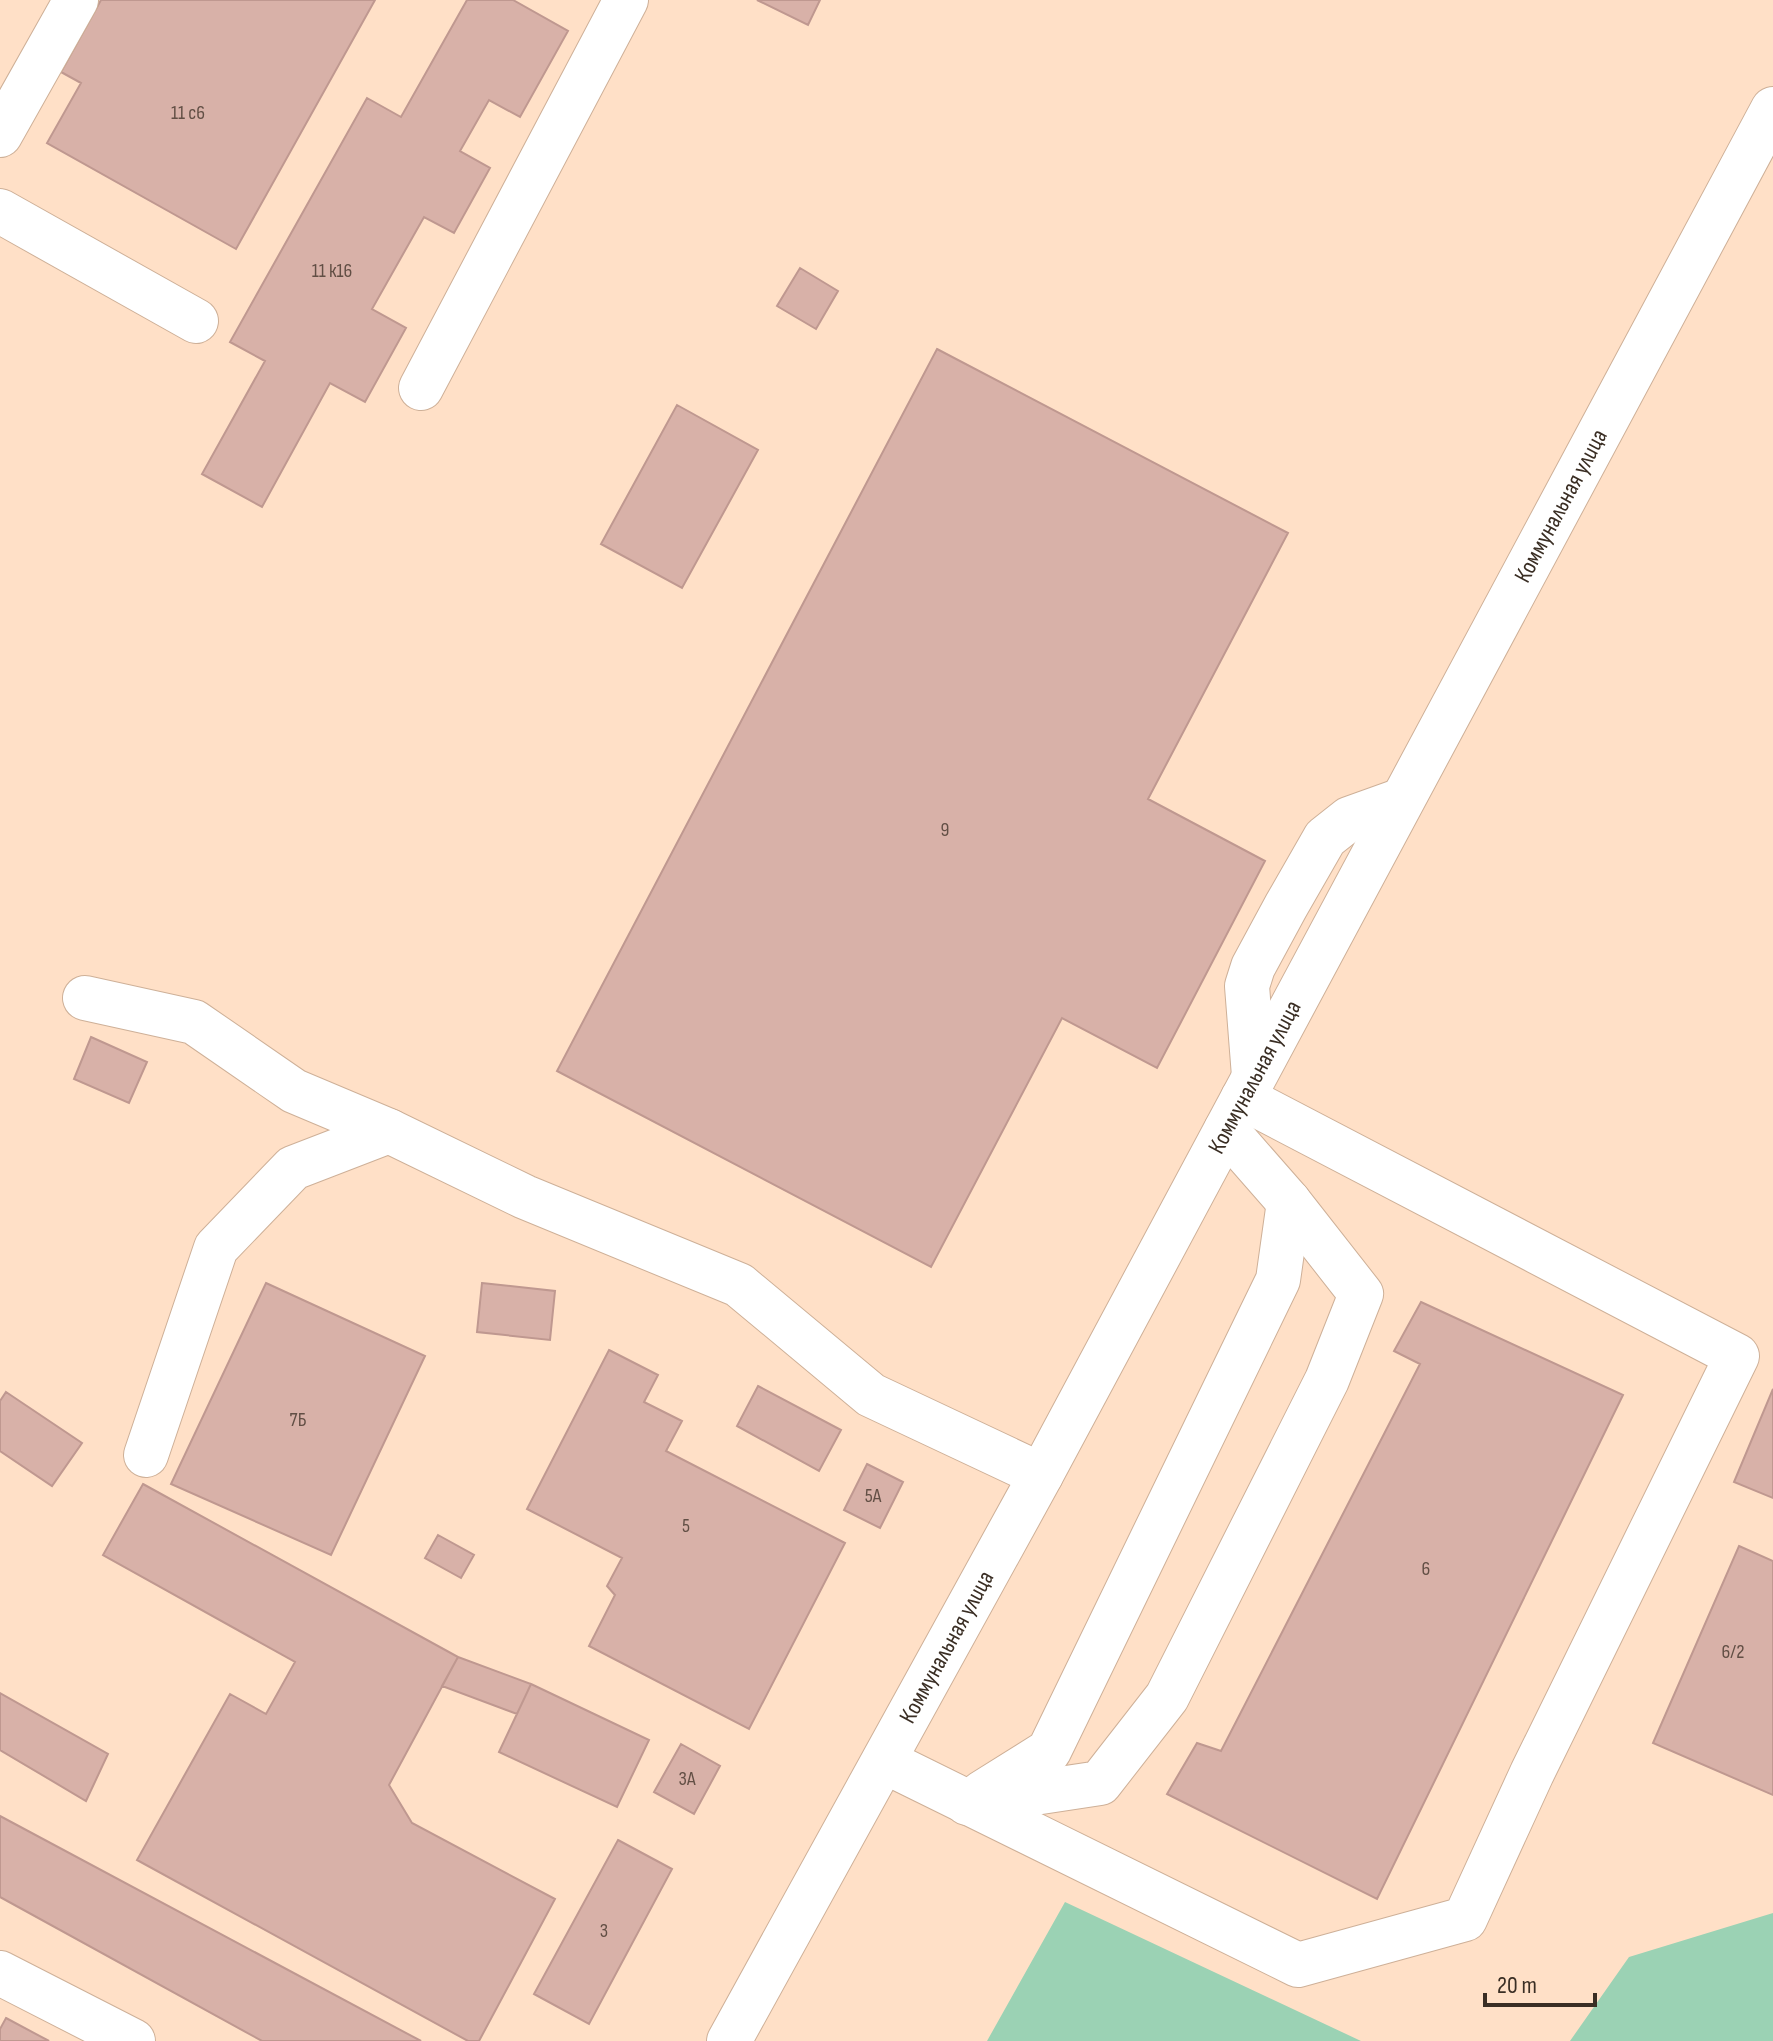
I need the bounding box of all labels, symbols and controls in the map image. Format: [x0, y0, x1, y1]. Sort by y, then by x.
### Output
house number: 11 с6 [171, 101, 205, 125]
house number: 11 к16 [312, 259, 352, 283]
street label: Коммунальная улица [1508, 424, 1613, 587]
house number: 9 [941, 818, 949, 842]
street label: Коммунальная улица [1201, 995, 1307, 1158]
house number: 7Б [290, 1408, 307, 1432]
house number: 5А [865, 1484, 882, 1508]
house number: 5 [682, 1514, 690, 1538]
house number: 6 [1422, 1557, 1430, 1581]
street label: Коммунальная улица [893, 1566, 1000, 1728]
house number: 6/2 [1722, 1640, 1744, 1664]
house number: 3А [679, 1767, 696, 1791]
house number: 3 [600, 1919, 608, 1943]
scale bar [1485, 1957, 1595, 2007]
text: 20 m [1497, 1971, 1537, 2000]

